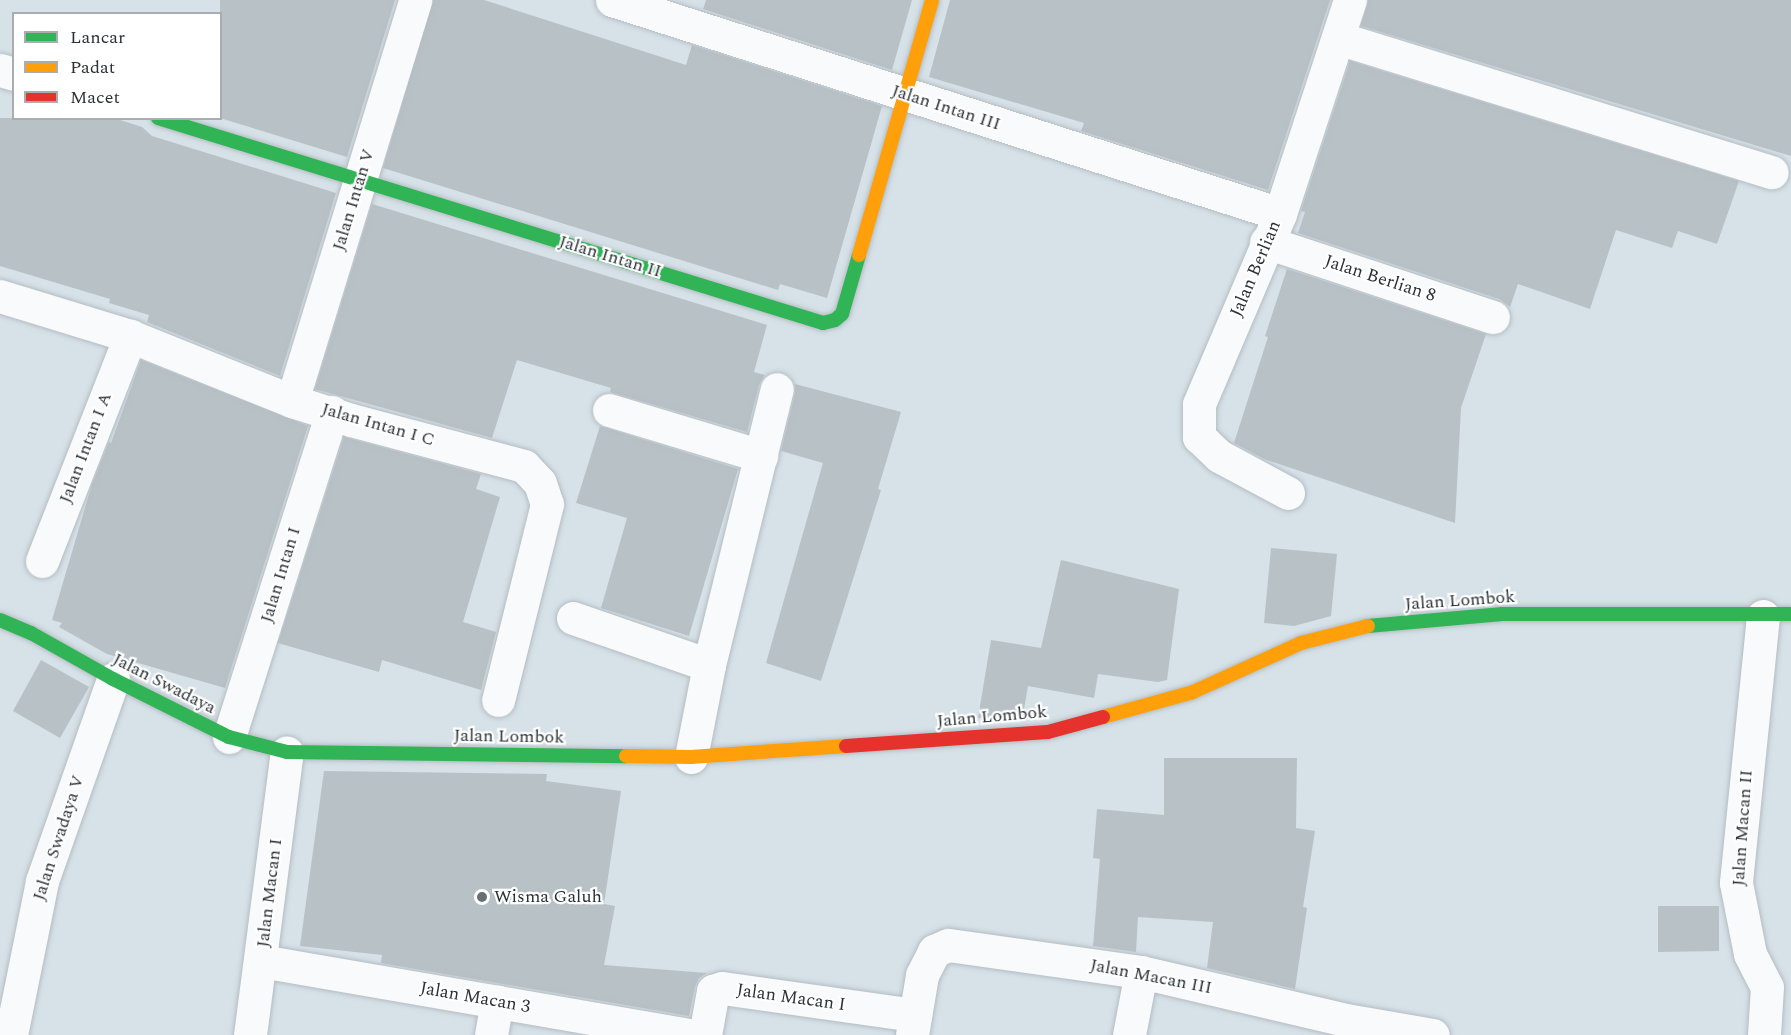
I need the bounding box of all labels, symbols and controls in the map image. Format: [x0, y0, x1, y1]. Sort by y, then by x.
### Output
legend [12, 12, 222, 120]
text: Lancar [70, 24, 125, 51]
text: Padat [70, 54, 115, 81]
street label: Jalan Intan III [889, 80, 1003, 136]
text: Macet [70, 84, 120, 111]
street label: Jalan Intan V [328, 147, 380, 253]
street label: Jalan Berlian [1226, 218, 1286, 320]
street label: Jalan Intan II [556, 231, 664, 283]
street label: Jalan Berlian 8 [1322, 251, 1438, 307]
street label: Jalan Intan I A [55, 390, 117, 506]
street label: Jalan Intan I C [319, 399, 437, 451]
street label: Jalan Intan I [256, 525, 306, 625]
street label: Jalan Lombok [1404, 586, 1516, 616]
street label: Jalan Swadaya [109, 649, 219, 719]
street label: Jalan Lombok [936, 701, 1048, 733]
street label: Jalan Lombok [454, 725, 564, 749]
street label: Jalan Macan II [1728, 769, 1758, 887]
street label: Jalan Swadaya V [29, 773, 89, 903]
street label: Jalan Macan I [253, 837, 287, 949]
place label: Wisma Galuh [494, 886, 602, 908]
marker: Wisma Galuh [475, 890, 489, 904]
street label: Jalan Macan III [1088, 955, 1214, 999]
street label: Jalan Macan 3 [418, 978, 532, 1018]
street label: Jalan Macan I [735, 980, 847, 1016]

